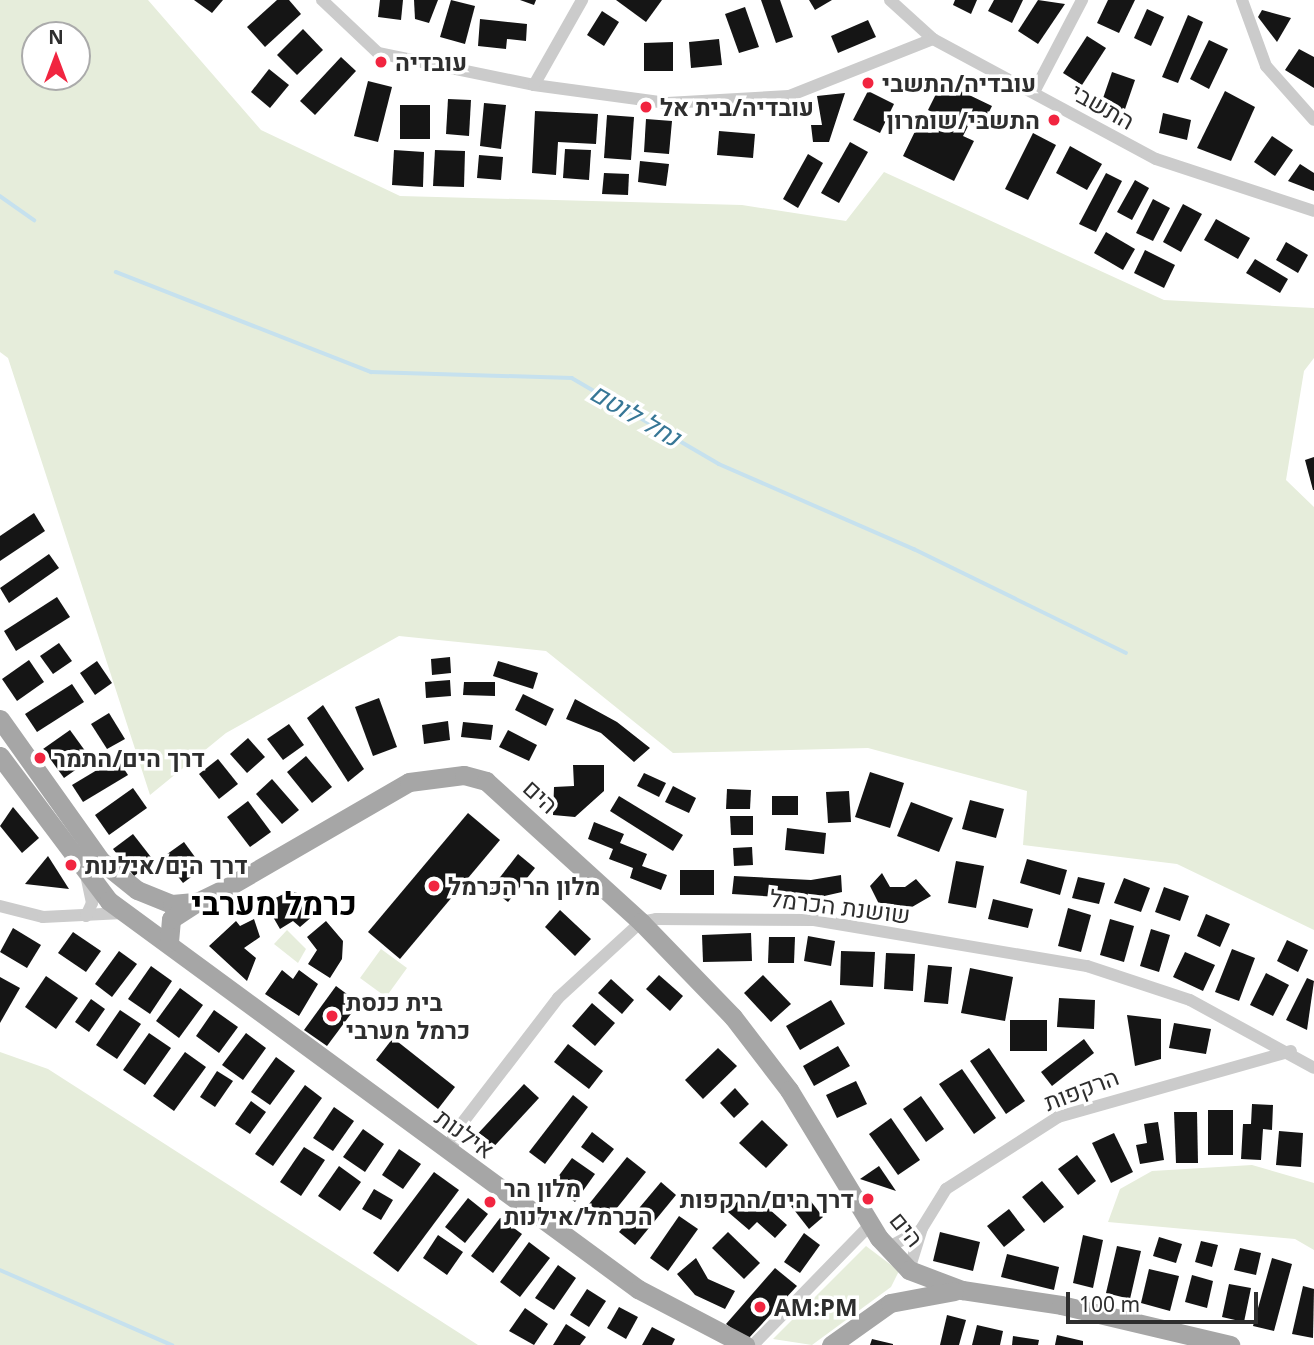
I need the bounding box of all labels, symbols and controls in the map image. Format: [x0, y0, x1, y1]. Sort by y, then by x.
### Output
north arrow [21, 21, 91, 91]
text: N [48, 24, 64, 50]
place label: עובדיה [395, 48, 467, 76]
marker: עובדיה [373, 54, 389, 70]
place label: עובדיה/התשבי [882, 69, 1036, 97]
marker: עובדיה/התשבי [860, 75, 876, 91]
street label: התשבי [1066, 77, 1140, 135]
place label: עובדיה/בית אל [660, 93, 814, 121]
marker: עובדיה/בית אל [638, 99, 654, 115]
place label: התשבי/שומרון [887, 106, 1040, 134]
marker: התשבי/שומרון [1046, 112, 1062, 128]
water label: נחל לוטם [584, 377, 686, 453]
place label: דרך הים/התמר [54, 744, 205, 772]
marker: דרך הים/התמר [32, 750, 48, 766]
street label: הים [518, 773, 564, 819]
place label: דרך הים/אילנות [85, 851, 248, 879]
marker: דרך הים/אילנות [63, 857, 79, 873]
place label: מלון הר הכרמל [448, 872, 600, 900]
marker: מלון הר הכרמל [426, 878, 442, 894]
street label: שושנת הכרמל [768, 883, 912, 929]
district label: כרמל מערבי [191, 884, 357, 922]
place label: בית כנסת כרמל מערבי [346, 988, 470, 1044]
marker: בית כנסת כרמל מערבי [324, 1008, 340, 1024]
street label: הרקפות [1039, 1062, 1123, 1116]
street label: אילנות [430, 1102, 500, 1164]
place label: מלון הר הכרמל/אילנות [504, 1174, 653, 1230]
place label: דרך הים/הרקפות [680, 1185, 854, 1213]
marker: דרך הים/הרקפות [860, 1191, 876, 1207]
marker: מלון הר הכרמל/אילנות [482, 1194, 498, 1210]
street label: הים [884, 1206, 930, 1252]
scale bar [1069, 1278, 1262, 1322]
text: 100 m [1079, 1290, 1140, 1318]
place label: AM:PM [774, 1293, 858, 1321]
marker: AM:PM [752, 1299, 768, 1315]

